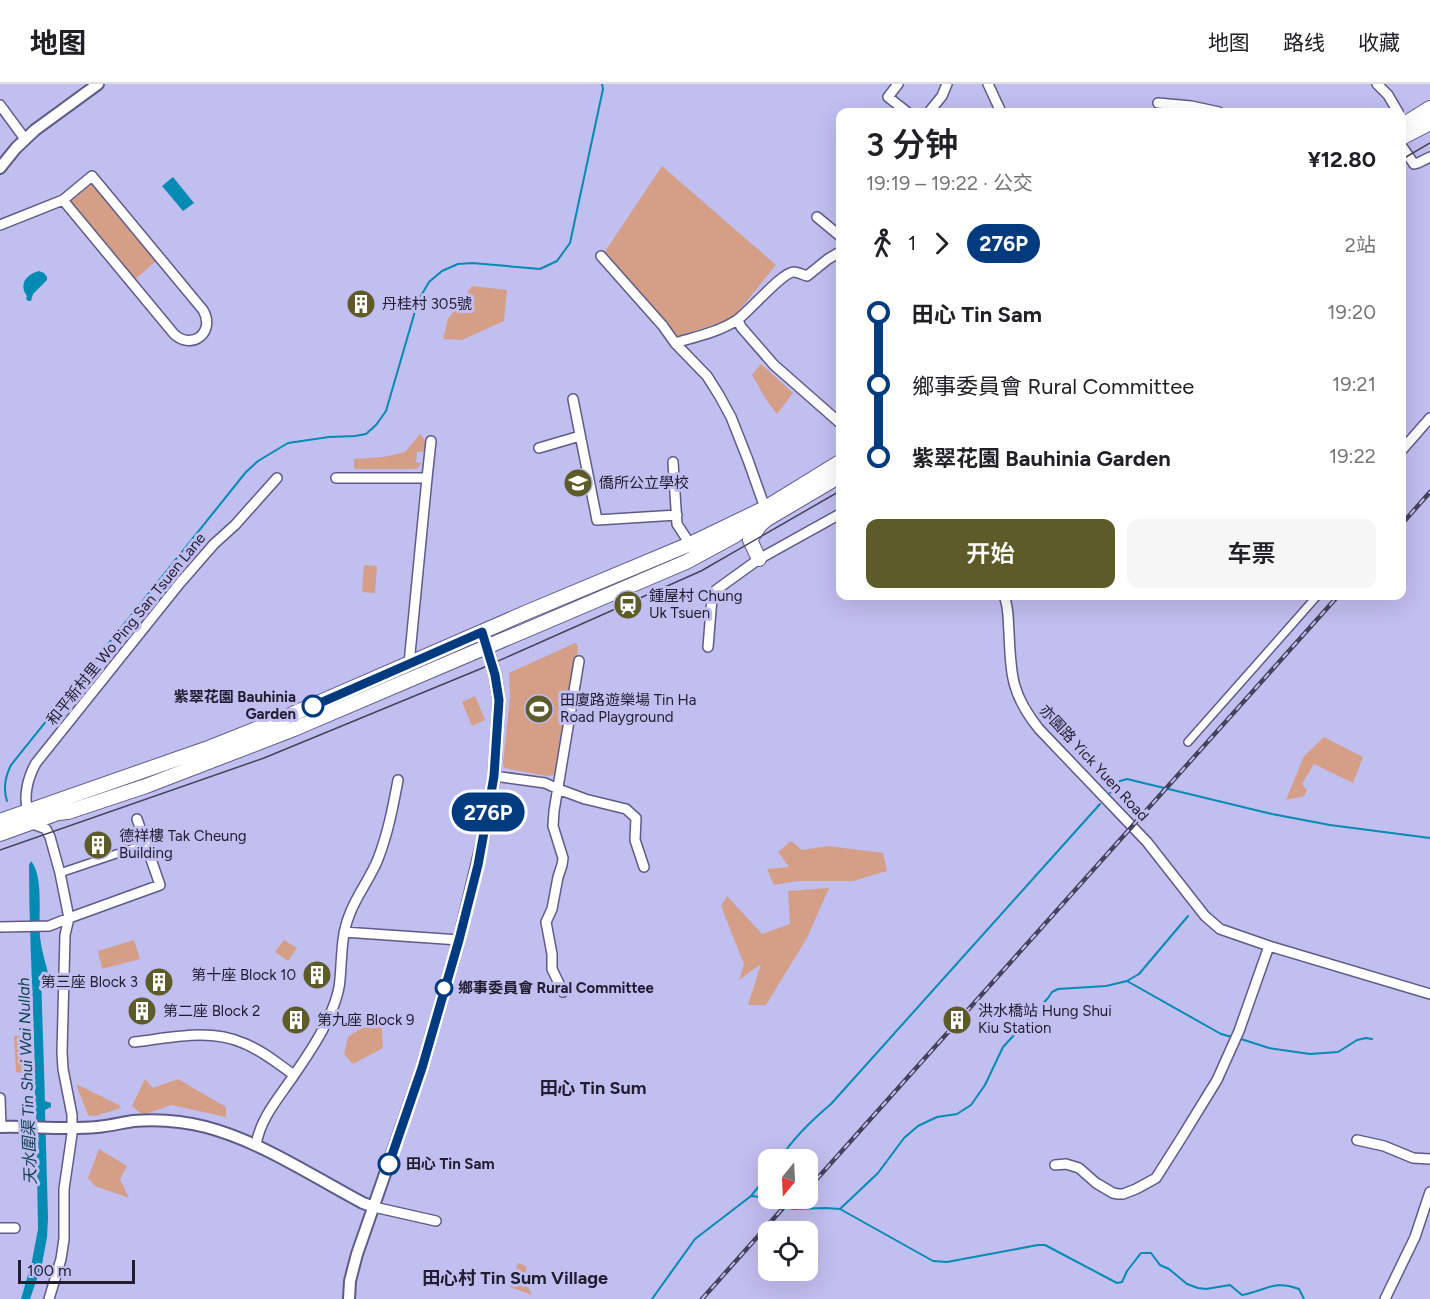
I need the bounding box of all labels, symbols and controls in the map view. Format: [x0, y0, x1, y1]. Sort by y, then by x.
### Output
text: 地图 [30, 26, 86, 60]
text: 地图 [1208, 30, 1250, 55]
text: 路线 [1283, 30, 1325, 55]
text: 收藏 [1358, 30, 1400, 55]
text: 3 分钟 [866, 125, 958, 164]
text: ¥12.80 [1308, 146, 1376, 173]
text: 19:19 – 19:22 · 公交 [866, 171, 1033, 195]
icon: walk [866, 227, 899, 260]
icon: forward [925, 227, 958, 260]
text: 1 [908, 231, 916, 255]
text: 276P [979, 231, 1028, 256]
text: 2站 [1345, 233, 1376, 257]
building icon: 丹桂村 305號 [345, 288, 377, 320]
place label: 丹桂村 305號 [382, 295, 472, 313]
text: 19:20 [1327, 300, 1376, 324]
text: 田心 Tin Sam [912, 301, 1042, 328]
text: 19:21 [1332, 372, 1376, 396]
text: 鄉事委員會 Rural Committee [912, 373, 1194, 400]
text: 19:22 [1329, 444, 1376, 468]
text: 紫翠花園 Bauhinia Garden [912, 445, 1171, 472]
school or university icon: 僑所公立學校 [562, 467, 594, 499]
place label: 僑所公立學校 [599, 474, 689, 492]
button: 开始 [866, 519, 1115, 588]
button: 车票 [1127, 519, 1376, 588]
street label: 和平新村里 Wo Ping San Tsuen Lane [43, 529, 209, 729]
place label: 鍾屋村 Chung Uk Tsuen [649, 587, 742, 622]
station icon: 鍾屋村 Chung Uk Tsuen [612, 589, 644, 621]
place label: 紫翠花園 Bauhinia Garden [174, 688, 296, 723]
place label: 田廈路遊樂場 Tin Ha Road Playground [560, 691, 696, 726]
sports icon: 田廈路遊樂場 Tin Ha Road Playground [523, 693, 555, 725]
marker: 紫翠花園 Bauhinia Garden [302, 695, 324, 717]
street label: 亦園路 Yick Yuen Road [1036, 701, 1152, 825]
line badge: 276P [446, 792, 530, 832]
text: 276P [464, 800, 512, 825]
place label: 德祥樓 Tak Cheung Building [119, 827, 247, 862]
building icon: 德祥樓 Tak Cheung Building [82, 829, 114, 861]
building icon: 第十座 Block 10 [301, 959, 333, 991]
building icon: 第三座 Block 3 [143, 966, 175, 998]
place label: 第十座 Block 10 [191, 966, 296, 984]
place label: 第三座 Block 3 [41, 973, 138, 991]
water label: 天水圍渠 Tin Shui Wai Nullah [14, 977, 40, 1185]
marker: 鄉事委員會 Rural Committee [435, 979, 453, 997]
place label: 鄉事委員會 Rural Committee [458, 979, 655, 997]
building icon: 第二座 Block 2 [126, 995, 158, 1027]
place label: 第二座 Block 2 [163, 1002, 260, 1020]
place label: 洪水橋站 Hung Shui Kiu Station [978, 1002, 1112, 1037]
building icon: 第九座 Block 9 [280, 1004, 312, 1036]
building icon: 洪水橋站 Hung Shui Kiu Station [941, 1004, 973, 1036]
place label: 第九座 Block 9 [317, 1011, 414, 1029]
district label: 田心 Tin Sum [540, 1077, 646, 1099]
north arrow [758, 1149, 818, 1209]
map controls [758, 1149, 818, 1281]
marker: 田心 Tin Sam [378, 1153, 400, 1175]
place label: 田心 Tin Sam [406, 1155, 495, 1173]
button: locate [758, 1221, 818, 1281]
scale bar [18, 1257, 135, 1284]
text: 100 m [27, 1261, 72, 1280]
district label: 田心村 Tin Sum Village [422, 1267, 608, 1289]

